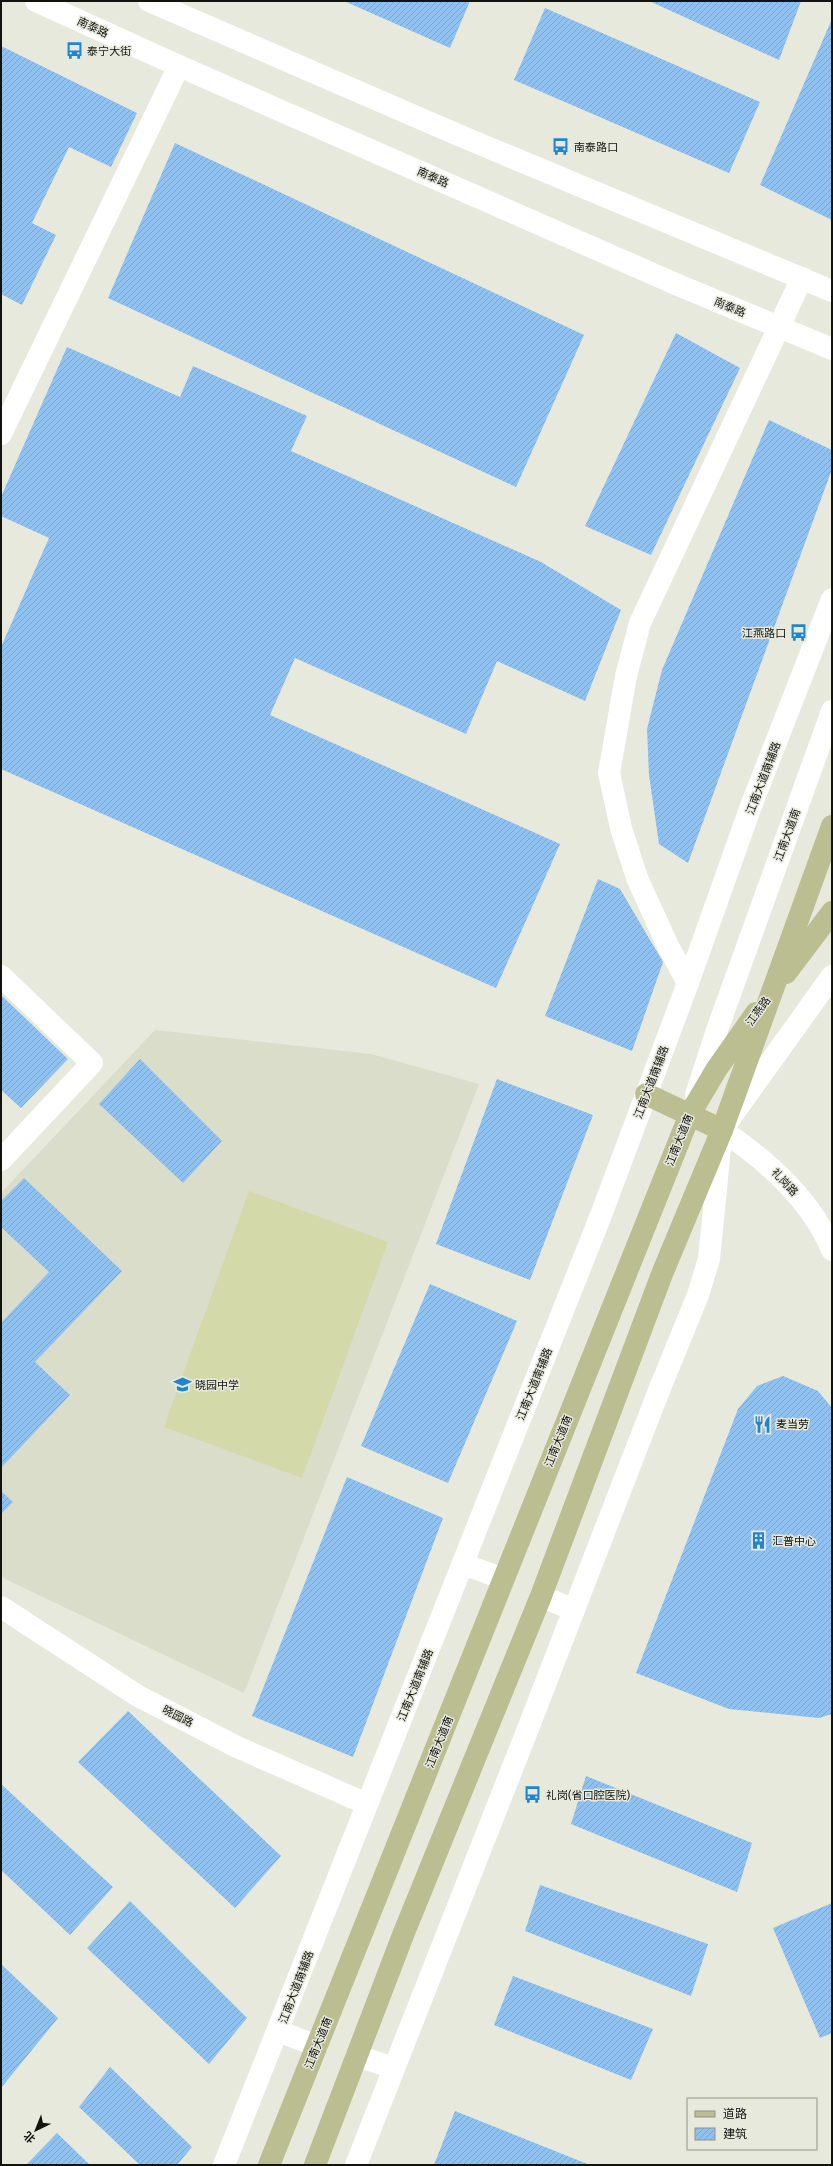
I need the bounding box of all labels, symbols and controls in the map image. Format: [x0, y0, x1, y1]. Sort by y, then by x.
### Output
street label: 南泰路 [75, 15, 110, 40]
bus stop icon: 泰宁大街 [64, 41, 84, 61]
place label: 泰宁大街 [87, 45, 131, 58]
bus stop icon: 南泰路口 [551, 137, 571, 157]
place label: 南泰路口 [574, 141, 618, 154]
street label: 南泰路 [415, 165, 451, 190]
street label: 南泰路 [712, 295, 748, 320]
bus stop icon: 江燕路口 [789, 623, 809, 643]
place label: 江燕路口 [742, 627, 786, 640]
street label: 江南大道南辅路 [744, 740, 783, 816]
street label: 江南大道南 [772, 807, 803, 863]
street label: 江燕路 [743, 994, 773, 1028]
street label: 江南大道南辅路 [632, 1044, 671, 1120]
street label: 江南大道南 [663, 1112, 696, 1168]
street label: 礼岗路 [769, 1166, 801, 1199]
street label: 江南大道南辅路 [514, 1346, 555, 1422]
school or university icon: 晓园中学 [172, 1375, 192, 1395]
place label: 晓园中学 [195, 1379, 239, 1392]
street label: 江南大道南 [542, 1413, 575, 1469]
restaurant icon: 麦当劳 [753, 1414, 773, 1434]
place label: 麦当劳 [776, 1418, 809, 1431]
building icon: 汇普中心 [749, 1531, 769, 1551]
place label: 汇普中心 [772, 1535, 816, 1548]
street label: 江南大道南辅路 [395, 1647, 436, 1723]
street label: 晓园路 [160, 1703, 195, 1730]
street label: 江南大道南 [423, 1714, 456, 1770]
bus stop icon: 礼岗(省口腔医院) [523, 1785, 543, 1805]
place label: 礼岗(省口腔医院) [546, 1789, 631, 1802]
street label: 江南大道南辅路 [277, 1949, 316, 2025]
street label: 江南大道南 [302, 2015, 335, 2071]
legend [687, 2098, 817, 2150]
text: 道路 [723, 2107, 747, 2121]
north arrow [16, 2110, 56, 2150]
text: 建筑 [723, 2127, 747, 2141]
text: 北 [21, 2128, 38, 2145]

